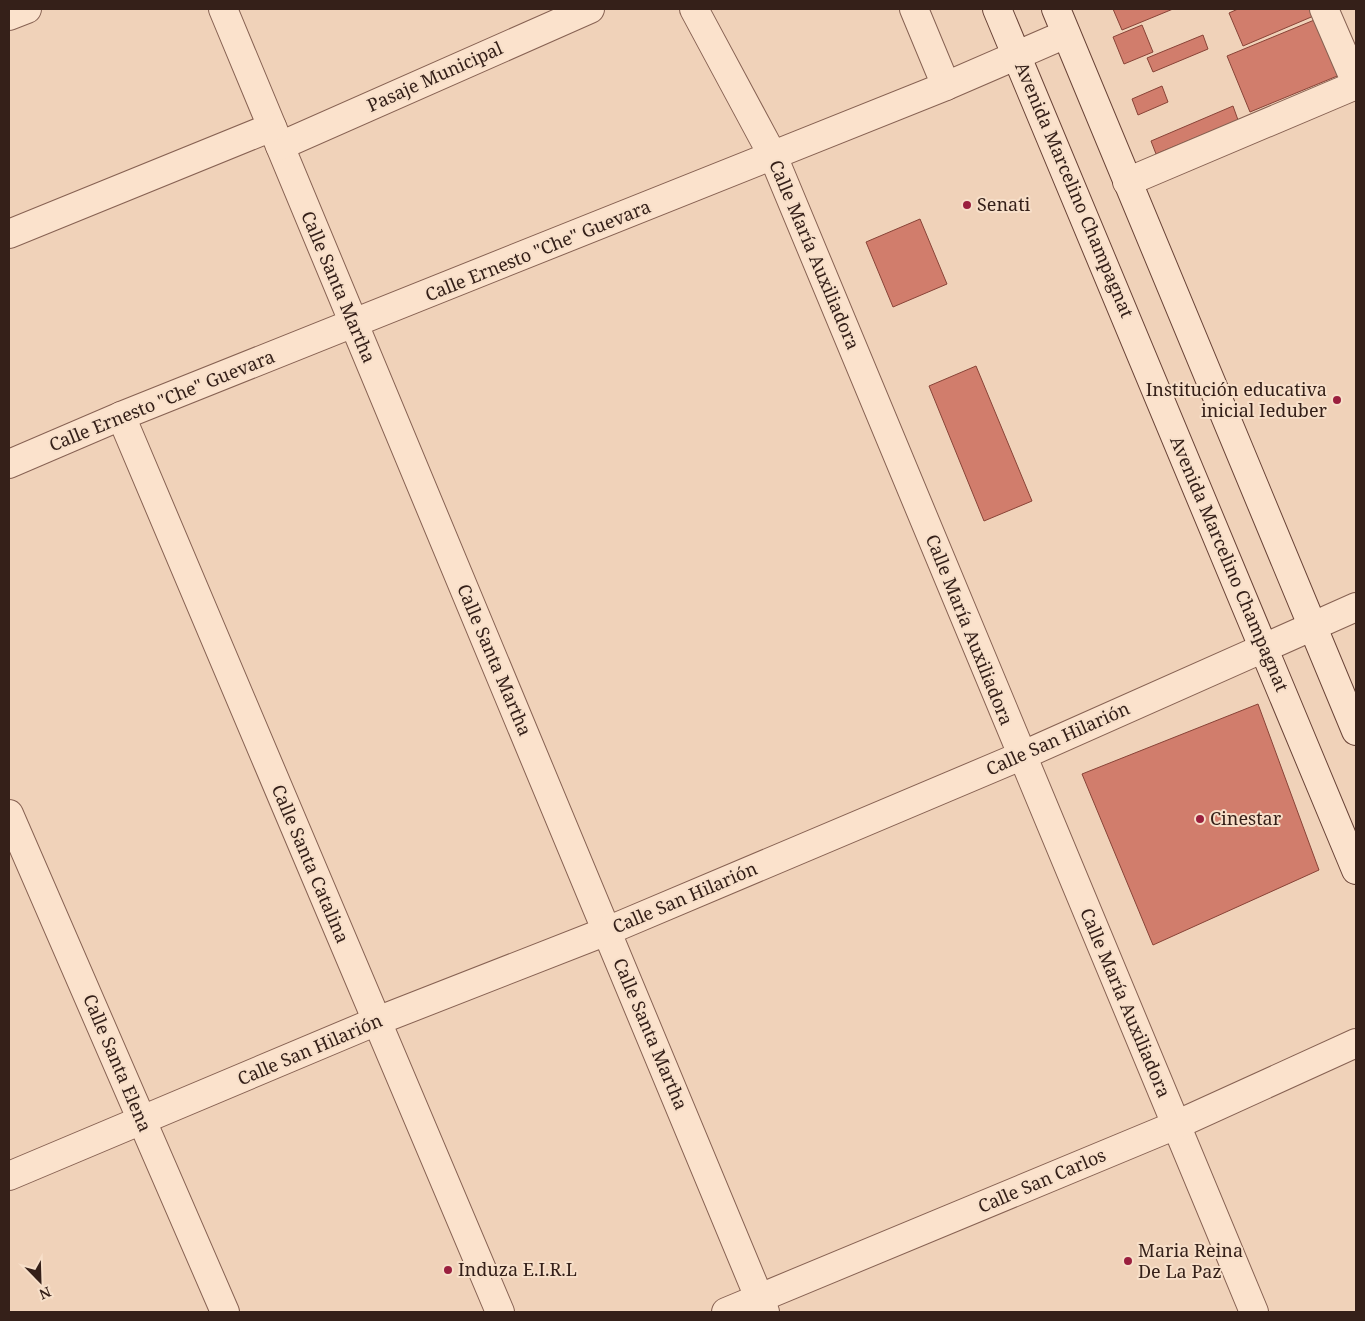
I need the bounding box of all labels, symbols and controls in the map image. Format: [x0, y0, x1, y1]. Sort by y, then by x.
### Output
street label: Pasaje Municipal [363, 35, 507, 117]
street label: Avenida Marcelino Champagnat [1010, 58, 1140, 321]
street label: Calle María Auxiliadora [764, 156, 866, 353]
place label: Senati [977, 192, 1031, 216]
street label: Calle Ernesto "Che" Guevara [421, 194, 654, 306]
marker: Senati [961, 199, 973, 211]
street label: Calle Santa Martha [296, 207, 382, 366]
street label: Calle Ernesto "Che" Guevara [45, 344, 278, 456]
place label: Institución educativa inicial Ieduber [1146, 377, 1328, 422]
marker: Institución educativa inicial Ieduber [1331, 394, 1343, 406]
street label: Avenida Marcelino Champagnat [1165, 432, 1295, 695]
street label: Calle María Auxiliadora [921, 531, 1019, 729]
street label: Calle Santa Martha [452, 580, 538, 739]
street label: Calle San Hilarión [982, 695, 1134, 781]
street label: Calle Santa Catalina [267, 781, 355, 947]
place label: Cinestar [1210, 806, 1282, 830]
marker: Cinestar [1194, 813, 1206, 825]
street label: Calle San Hilarión [609, 856, 761, 938]
street label: Calle María Auxiliadora [1075, 904, 1177, 1101]
street label: Calle Santa Martha [608, 954, 694, 1113]
street label: Calle Santa Elena [78, 990, 158, 1135]
street label: Calle San Hilarión [234, 1008, 386, 1090]
street label: Calle San Carlos [974, 1142, 1109, 1218]
place label: Maria Reina De La Paz [1138, 1238, 1243, 1283]
marker: Maria Reina De La Paz [1122, 1255, 1134, 1267]
north arrow [15, 1256, 65, 1306]
place label: Induza E.I.R.L [458, 1257, 577, 1281]
marker: Induza E.I.R.L [442, 1264, 454, 1276]
text: N [36, 1283, 54, 1304]

